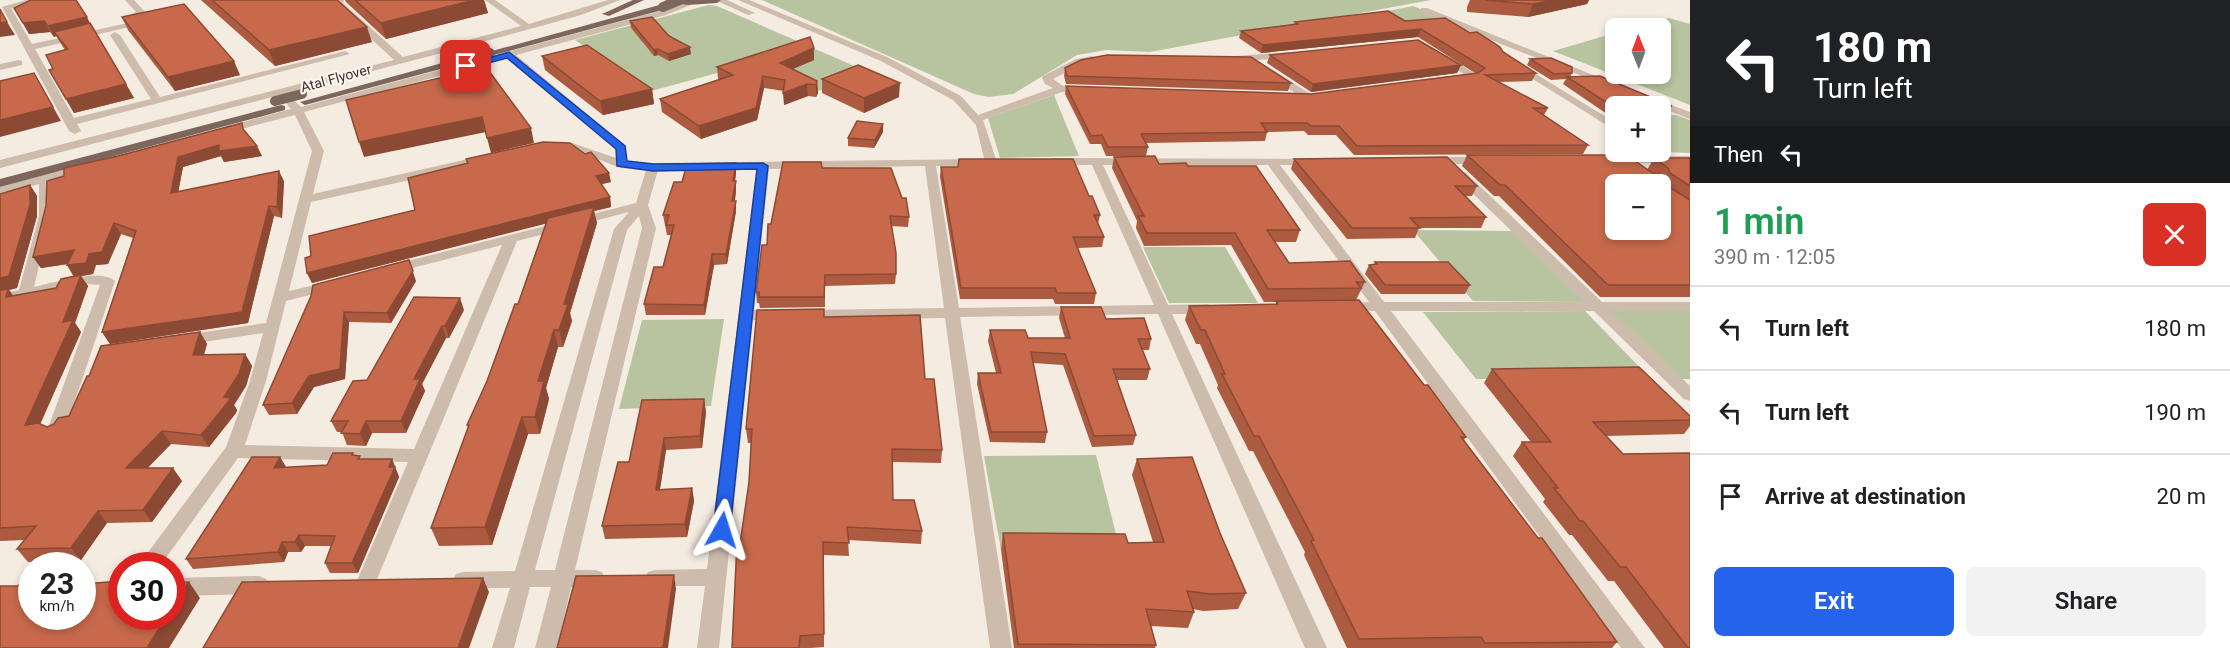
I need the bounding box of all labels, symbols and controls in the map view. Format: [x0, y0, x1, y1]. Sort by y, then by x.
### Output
north arrow [1605, 18, 1671, 84]
map controls [1605, 18, 1671, 240]
text: 180 m [1813, 23, 1932, 72]
icon: left [1714, 24, 1792, 102]
pin [440, 40, 491, 91]
icon: arrive [449, 49, 482, 82]
street label: Atal Flyover [299, 61, 373, 95]
text: Turn left [1813, 73, 1913, 105]
button: + [1605, 96, 1671, 162]
icon: left [1775, 138, 1808, 171]
text: Then [1714, 142, 1763, 167]
button: − [1605, 174, 1671, 240]
text: 1 min [1714, 201, 1804, 243]
button: close [2143, 203, 2206, 266]
text: 390 m · 12:05 [1714, 245, 1835, 269]
icon: left [1714, 312, 1747, 345]
text: Turn left [1765, 316, 1849, 341]
text: 180 m [2144, 316, 2206, 341]
icon: left [1714, 396, 1747, 429]
text: Turn left [1765, 400, 1849, 425]
text: 190 m [2144, 400, 2206, 425]
icon: arrive [1714, 480, 1747, 513]
text: Arrive at destination [1765, 484, 1966, 509]
text: 20 m [2157, 484, 2206, 509]
position arrow [690, 498, 754, 562]
speed limit sign: 30 [108, 552, 186, 630]
text: 23 [40, 566, 74, 601]
button: Exit [1714, 567, 1954, 636]
button: Share [1966, 567, 2206, 636]
text: km/h [39, 597, 75, 615]

